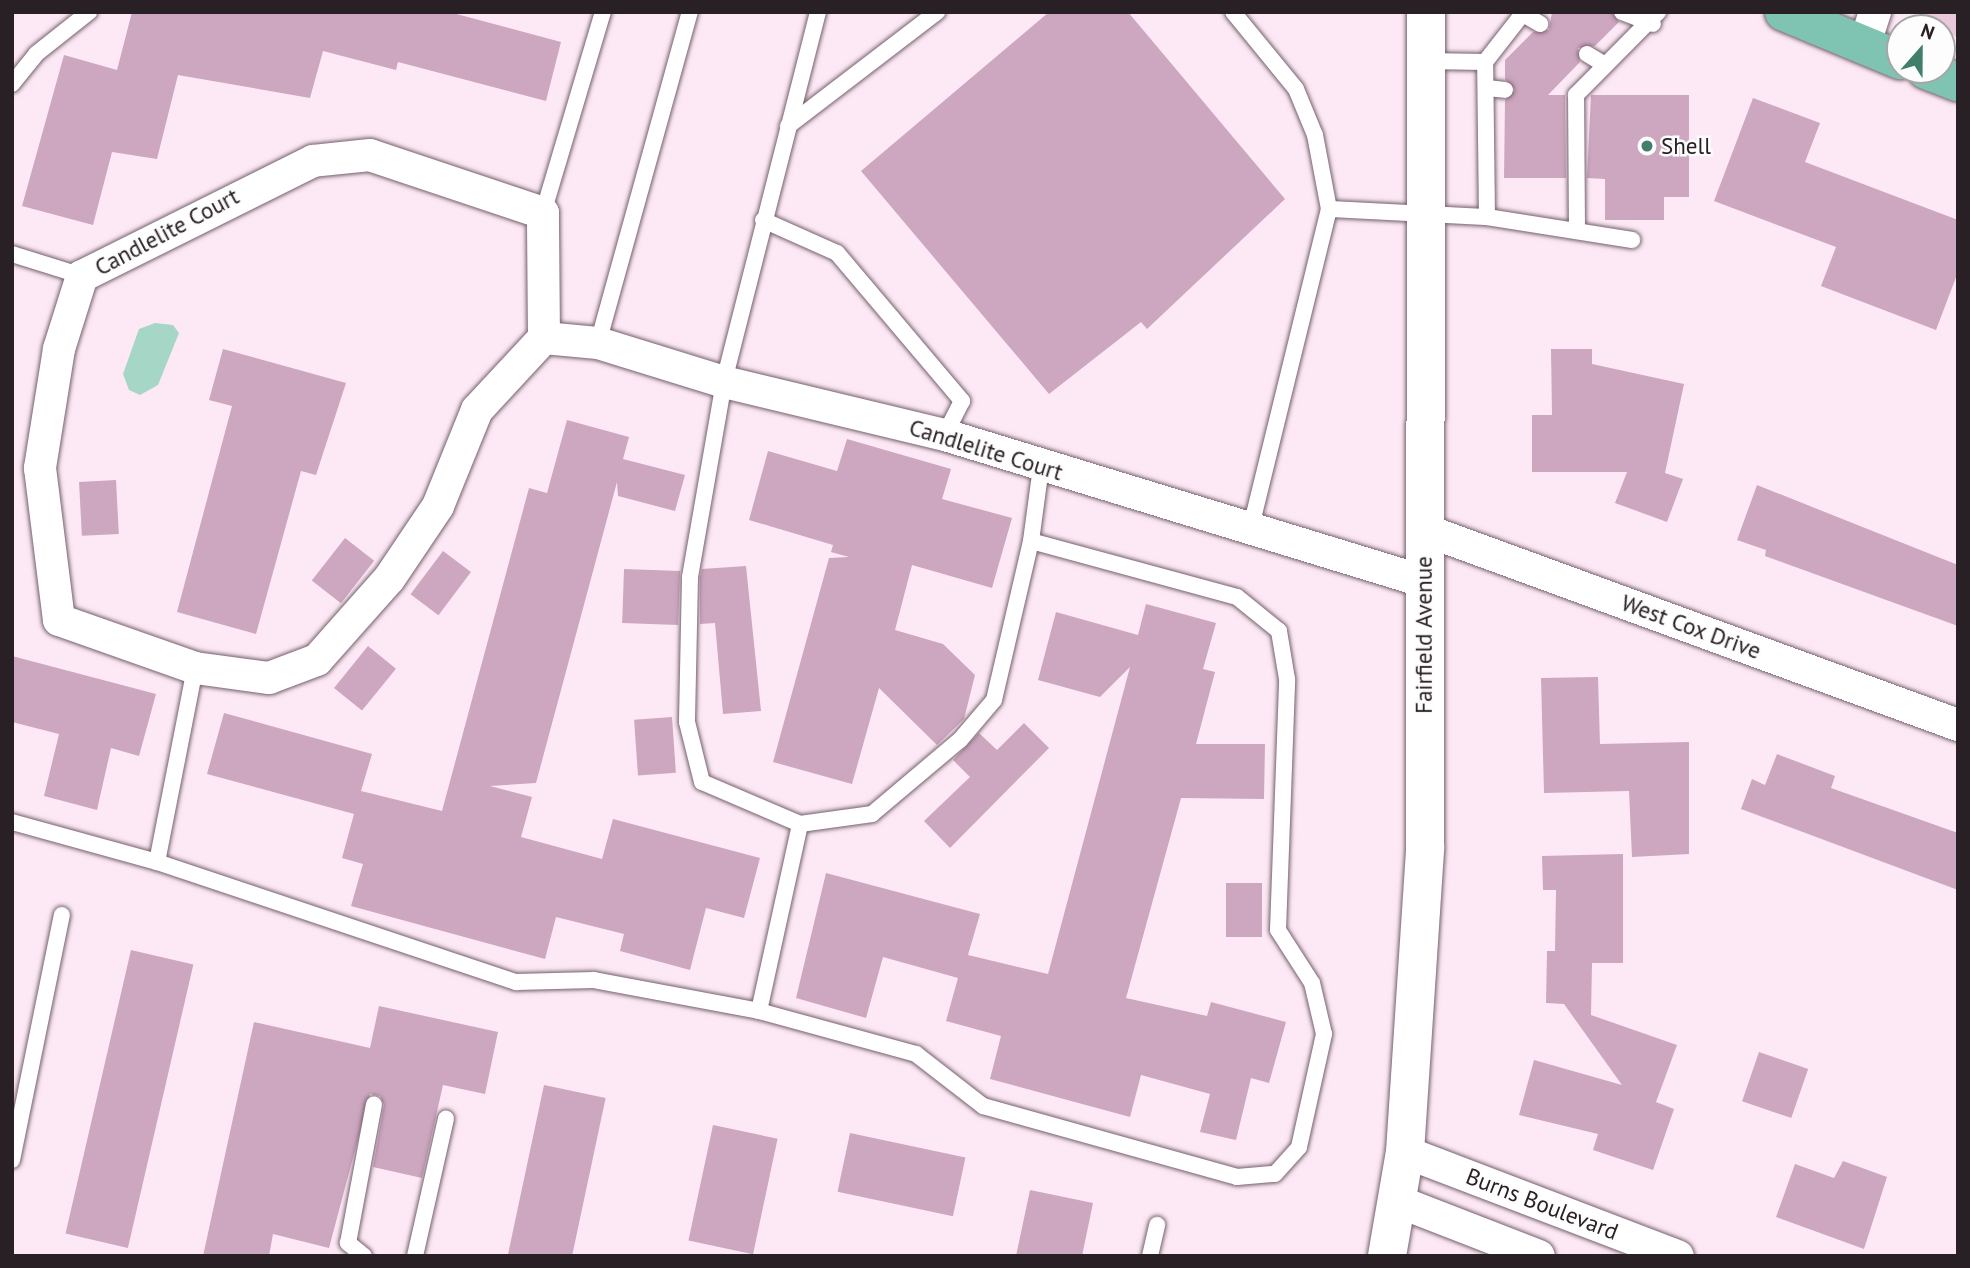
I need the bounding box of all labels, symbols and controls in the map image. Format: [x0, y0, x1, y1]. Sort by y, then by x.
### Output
north arrow [1886, 14, 1956, 84]
text: N [1918, 18, 1938, 45]
place label: Shell [1661, 132, 1711, 160]
marker: Shell [1639, 138, 1655, 154]
street label: Candlelite Court [90, 182, 244, 282]
street label: Candlelite Court [906, 414, 1066, 486]
street label: Fairfield Avenue [1410, 556, 1438, 714]
street label: West Cox Drive [1617, 589, 1765, 665]
street label: Burns Boulevard [1462, 1162, 1622, 1246]

